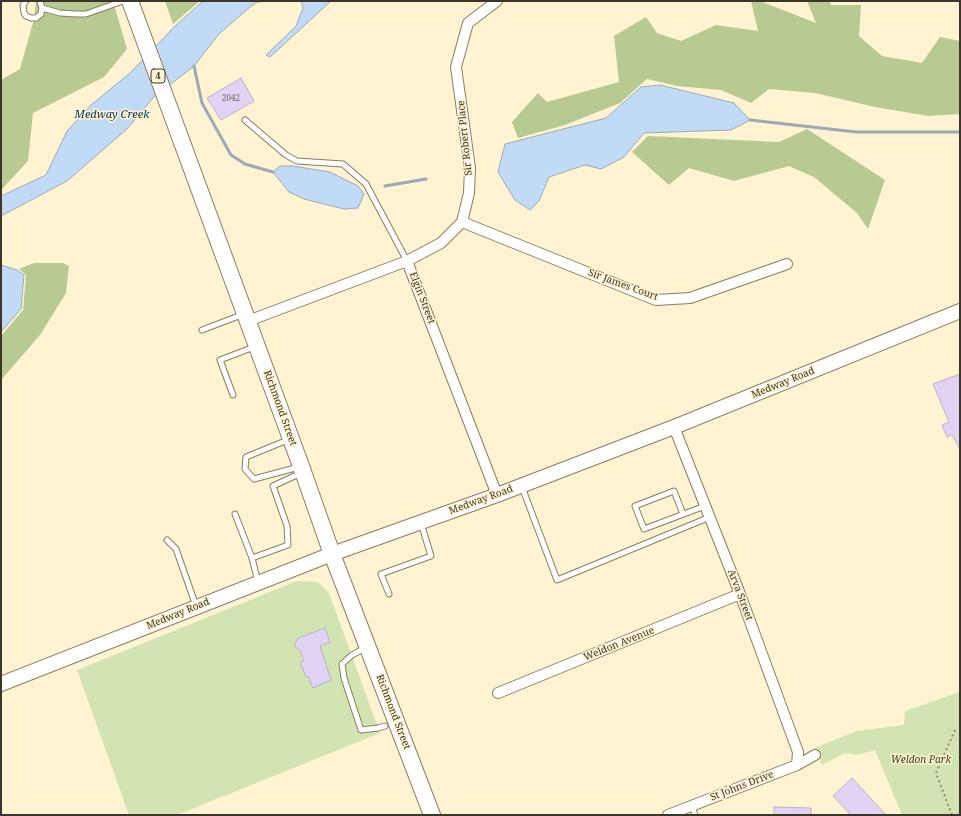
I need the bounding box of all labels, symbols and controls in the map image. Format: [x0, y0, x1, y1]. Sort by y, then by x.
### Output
road number: 4 [151, 69, 165, 83]
house number: 2042 [222, 94, 240, 104]
street label: Sir Robert Place [455, 100, 475, 176]
water label: Medway Creek [75, 108, 149, 122]
street label: Sir James Court [586, 267, 660, 303]
street label: Elgin Street [407, 270, 437, 326]
street label: Medway Road [750, 365, 816, 401]
street label: Richmond Street [261, 369, 299, 447]
street label: Medway Road [447, 483, 515, 517]
street label: Arva Street [725, 568, 755, 622]
street label: Medway Road [145, 596, 211, 632]
street label: Weldon Avenue [582, 624, 656, 664]
street label: Richmond Street [373, 673, 413, 751]
park label: Weldon Park [891, 754, 951, 766]
street label: St Johns Drive [709, 768, 775, 804]

